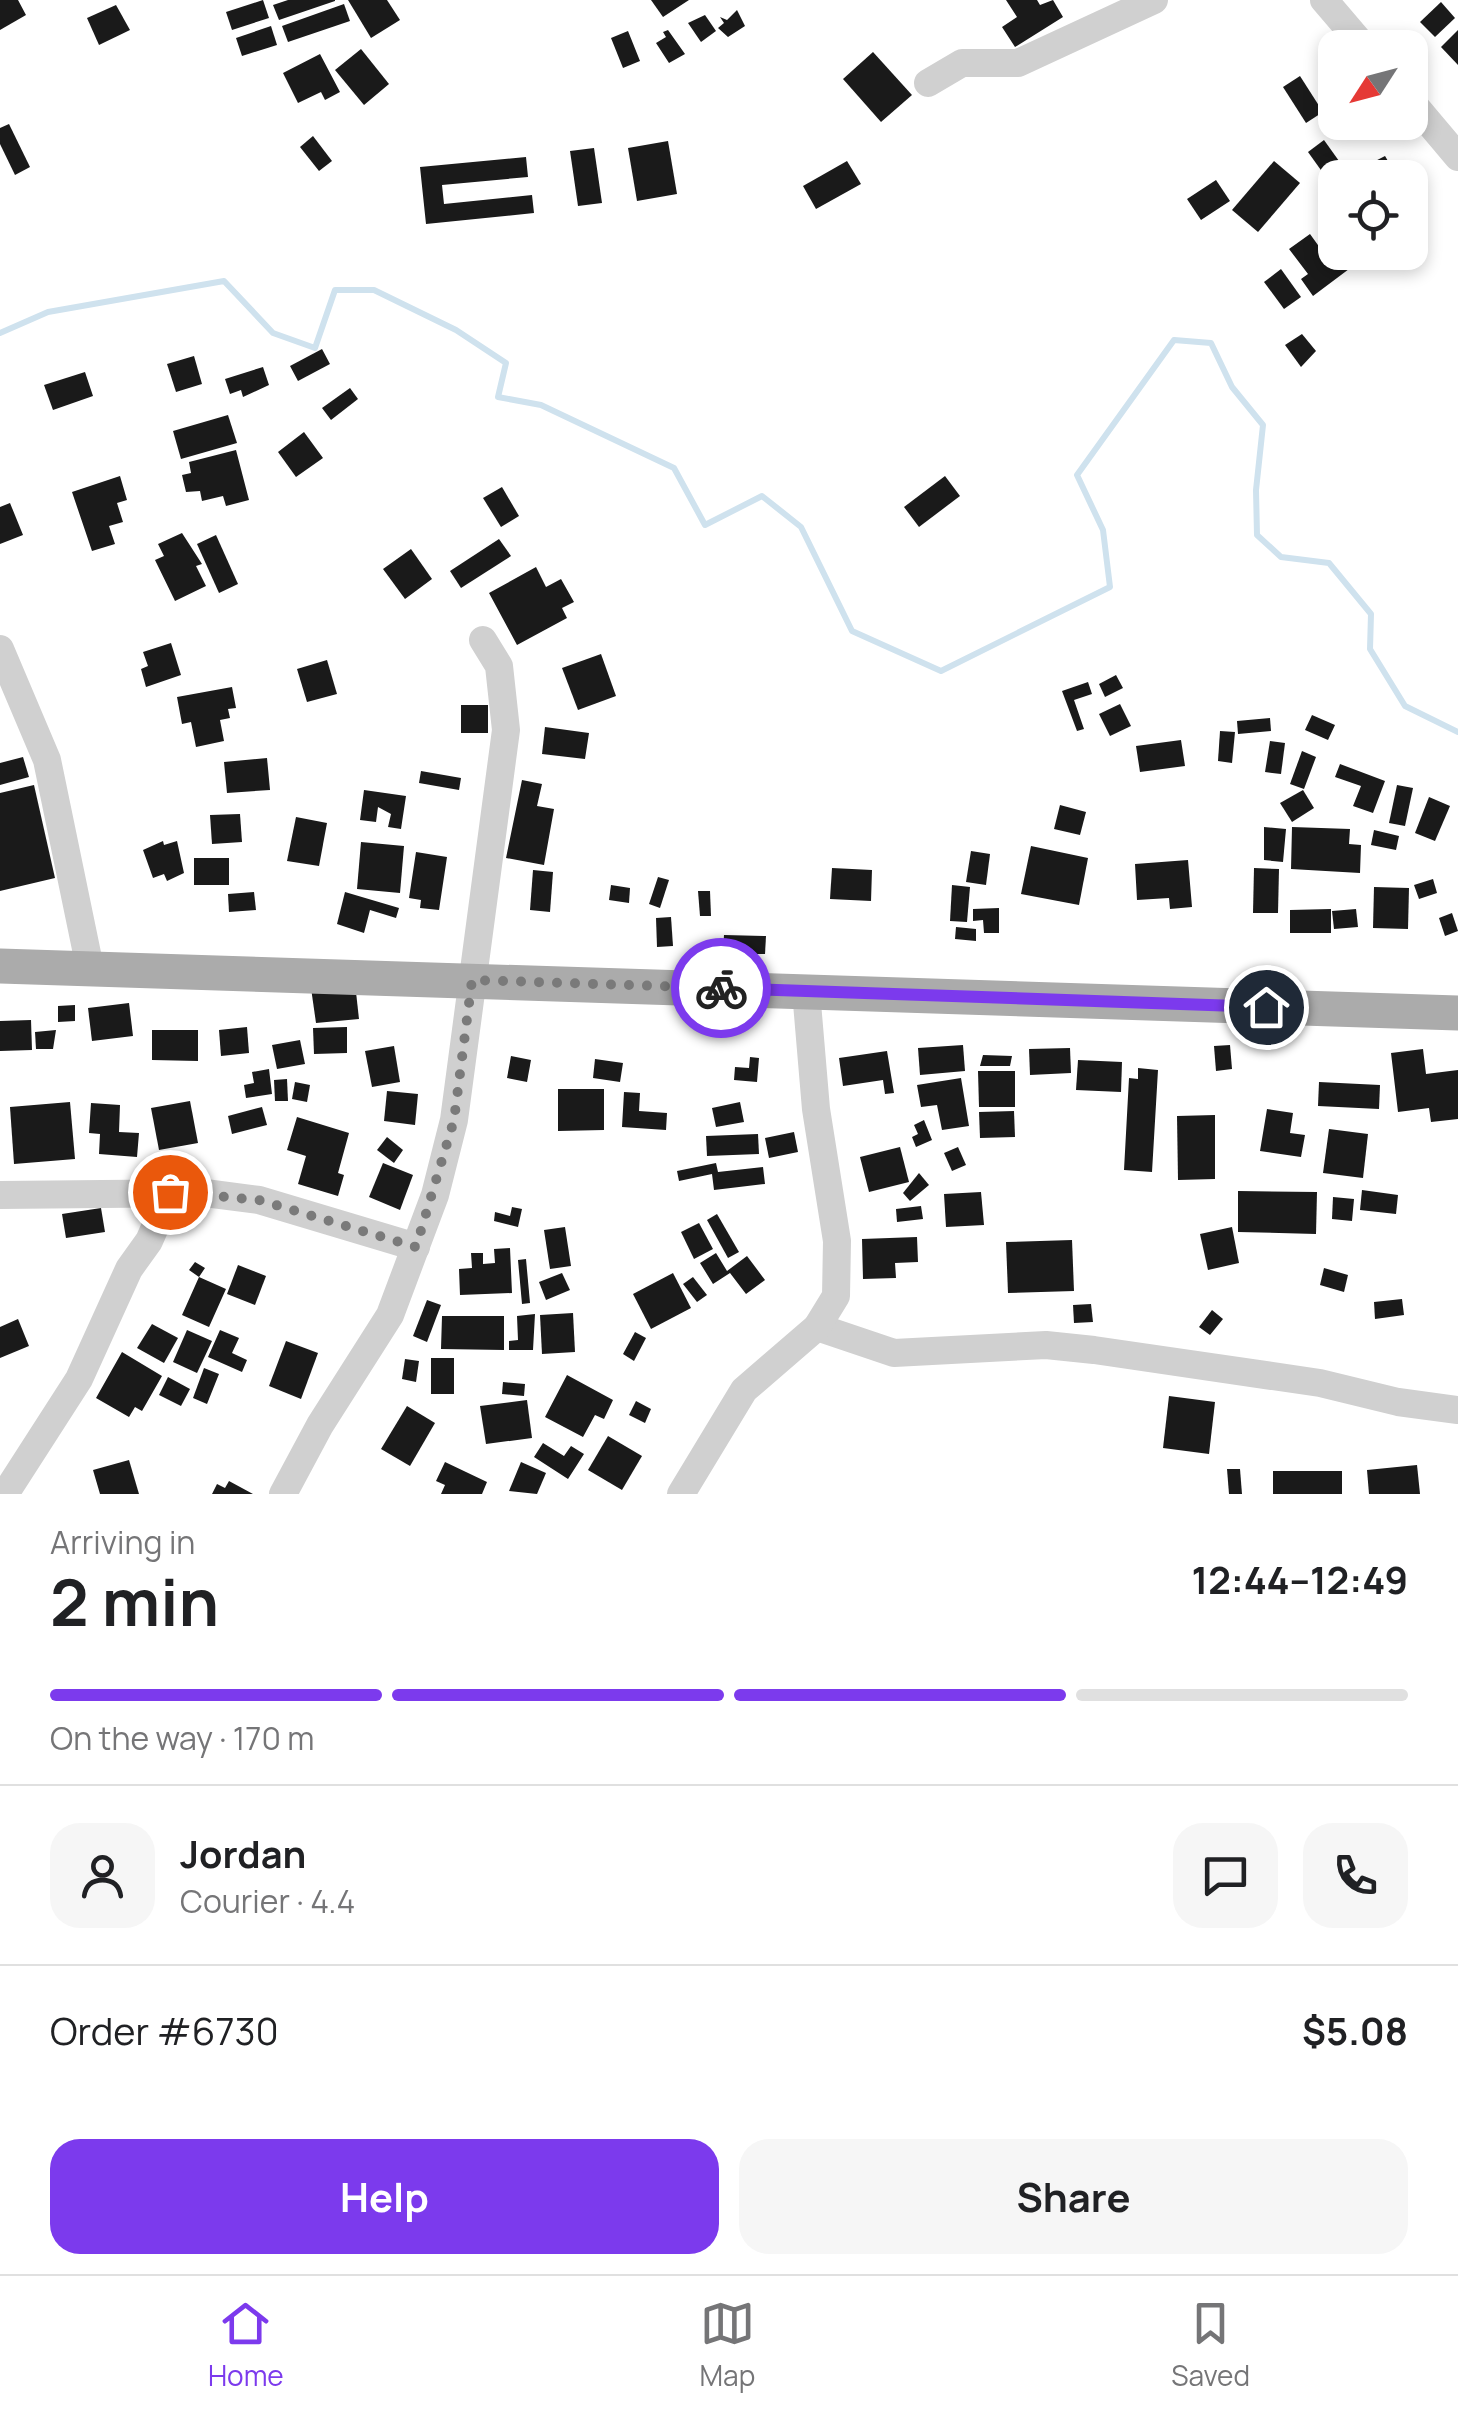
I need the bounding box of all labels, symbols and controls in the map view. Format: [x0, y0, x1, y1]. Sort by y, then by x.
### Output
north arrow [1318, 30, 1428, 140]
map controls [1318, 30, 1428, 270]
button: locate [1318, 160, 1428, 270]
courier [671, 938, 771, 1038]
icon: bike [694, 961, 749, 1016]
pin [1224, 965, 1309, 1050]
icon: home [1239, 980, 1294, 1035]
pin [128, 1150, 213, 1235]
icon: bag [143, 1165, 198, 1220]
text: Arriving in [50, 1520, 195, 1564]
text: 12:44–12:49 [1192, 1553, 1408, 1605]
text: 2 min [50, 1557, 219, 1646]
text: On the way · 170 m [50, 1716, 314, 1760]
button: person [50, 1823, 155, 1928]
button: chat [1173, 1823, 1278, 1928]
button: phone [1303, 1823, 1408, 1928]
text: Jordan [180, 1827, 306, 1879]
text: Courier · 4.4 [180, 1879, 355, 1923]
text: Order #6730 [50, 2004, 279, 2056]
text: $5.08 [1302, 2004, 1408, 2056]
button: Help [50, 2139, 719, 2254]
button: Share [739, 2139, 1408, 2254]
tab: Home [208, 2296, 284, 2394]
tab: Map [700, 2296, 755, 2394]
tab: Saved [1171, 2296, 1250, 2394]

